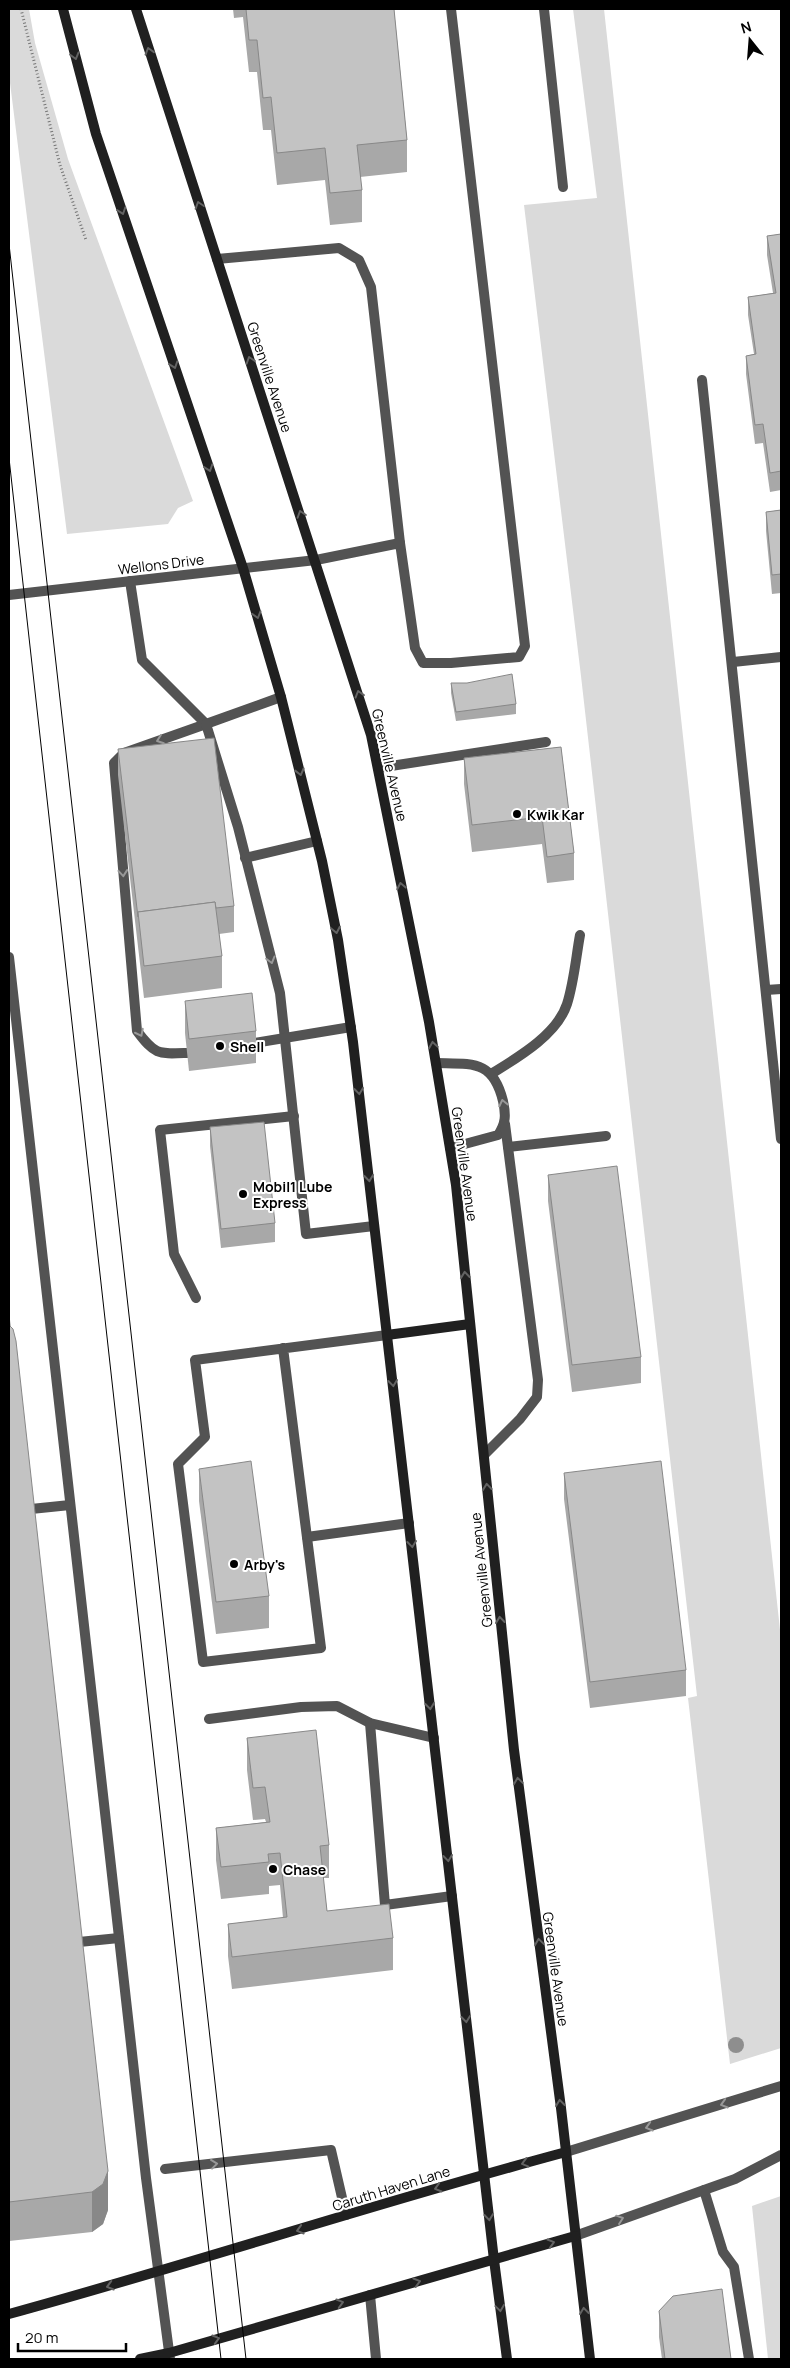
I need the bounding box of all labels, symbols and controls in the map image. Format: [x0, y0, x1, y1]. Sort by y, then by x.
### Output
north arrow [725, 15, 775, 65]
text: N [738, 17, 754, 38]
one-way arrow [145, 47, 155, 55]
one-way arrow [69, 51, 80, 60]
one-way arrow [195, 202, 205, 210]
one-way arrow [116, 207, 126, 215]
street label: Greenville Avenue [243, 319, 297, 435]
one-way arrow [246, 356, 256, 364]
one-way arrow [168, 360, 178, 369]
one-way arrow [203, 464, 213, 472]
one-way arrow [297, 510, 307, 519]
street label: Wellons Drive [117, 549, 205, 579]
one-way arrow [251, 610, 261, 619]
one-way arrow [354, 691, 364, 699]
street label: Greenville Avenue [368, 707, 412, 823]
one-way arrow [156, 734, 165, 744]
one-way arrow [295, 767, 305, 775]
place label: Kwik Kar [527, 805, 585, 824]
marker: Kwik Kar [511, 808, 523, 820]
one-way arrow [117, 869, 128, 877]
one-way arrow [397, 881, 407, 890]
one-way arrow [330, 926, 341, 934]
one-way arrow [265, 955, 276, 964]
one-way arrow [134, 1028, 144, 1037]
place label: Shell [230, 1037, 264, 1056]
marker: Shell [214, 1040, 226, 1052]
one-way arrow [429, 1041, 439, 1049]
one-way arrow [353, 1087, 364, 1095]
one-way arrow [498, 1099, 509, 1108]
street label: Greenville Avenue [448, 1106, 482, 1222]
one-way arrow [363, 1175, 374, 1183]
place label: Mobil1 Lube Express [253, 1177, 332, 1212]
marker: Mobil1 Lube Express [237, 1188, 249, 1200]
one-way arrow [460, 1271, 471, 1279]
one-way arrow [387, 1379, 398, 1387]
one-way arrow [482, 1482, 493, 1490]
street label: Greenville Avenue [466, 1512, 496, 1628]
one-way arrow [406, 1541, 417, 1549]
place label: Arby's [244, 1555, 285, 1574]
marker: Arby's [228, 1558, 240, 1570]
one-way arrow [495, 1615, 506, 1623]
one-way arrow [424, 1702, 435, 1710]
one-way arrow [513, 1777, 524, 1785]
one-way arrow [442, 1854, 453, 1862]
place label: Chase [283, 1860, 326, 1879]
marker: Chase [267, 1863, 279, 1875]
street label: Greenville Avenue [539, 1911, 573, 2027]
one-way arrow [534, 1938, 545, 1946]
one-way arrow [460, 2015, 471, 2023]
one-way arrow [556, 2099, 566, 2108]
one-way arrow [720, 2099, 728, 2109]
one-way arrow [645, 2122, 653, 2132]
one-way arrow [521, 2157, 530, 2168]
one-way arrow [210, 2159, 218, 2170]
street label: Caruth Haven Lane [330, 2161, 452, 2215]
one-way arrow [434, 2182, 442, 2192]
one-way arrow [483, 2213, 494, 2221]
one-way arrow [616, 2215, 624, 2225]
one-way arrow [296, 2224, 304, 2234]
one-way arrow [546, 2238, 555, 2248]
one-way arrow [412, 2277, 421, 2287]
one-way arrow [107, 2281, 115, 2291]
one-way arrow [335, 2299, 343, 2309]
one-way arrow [494, 2305, 505, 2313]
one-way arrow [579, 2307, 590, 2315]
scale bar [18, 2320, 125, 2352]
text: 20 m [25, 2327, 58, 2348]
one-way arrow [211, 2335, 220, 2345]

